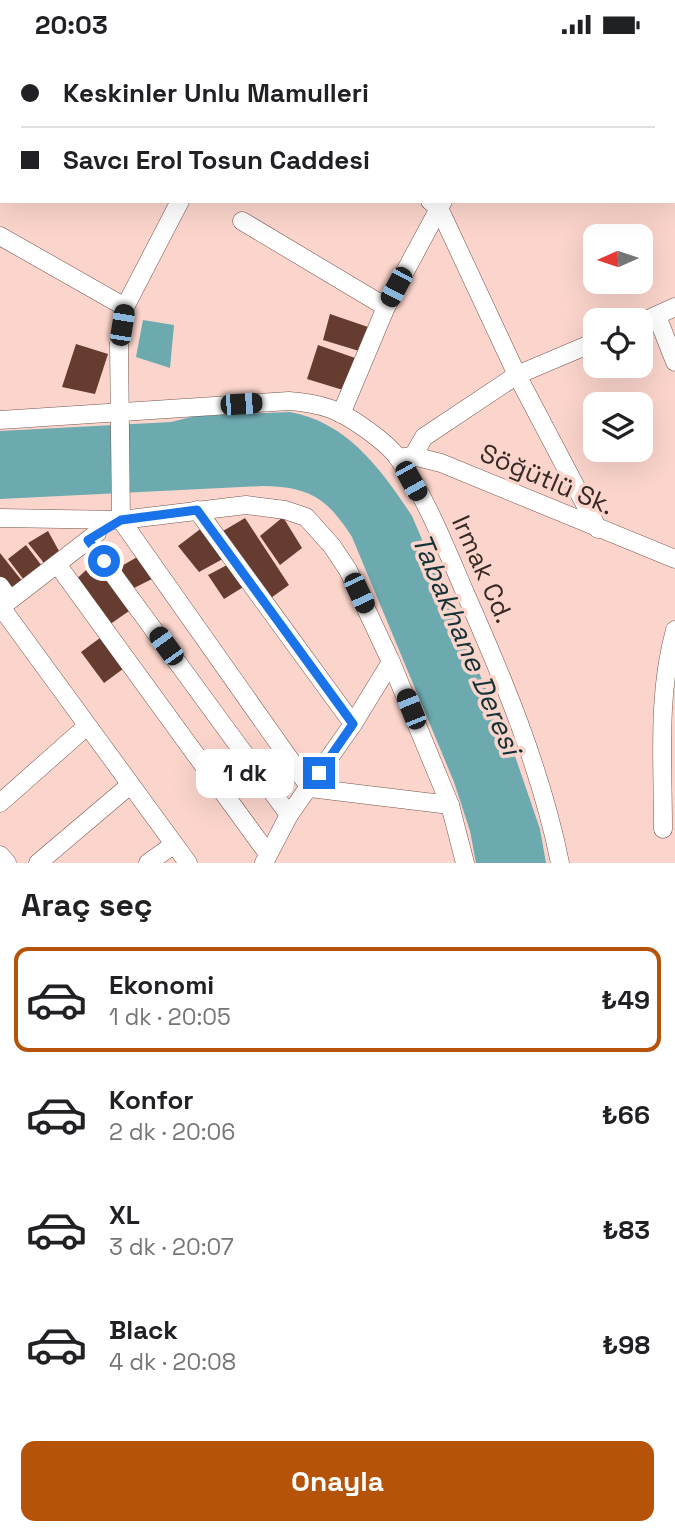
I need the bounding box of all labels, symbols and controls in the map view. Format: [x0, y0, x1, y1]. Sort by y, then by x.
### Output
text: 20:03 [35, 8, 108, 42]
text: Keskinler Unlu Mamulleri [63, 76, 369, 110]
text: Savcı Erol Tosun Caddesi [63, 143, 370, 177]
north arrow [583, 224, 653, 294]
map controls [583, 224, 653, 462]
car [377, 264, 416, 310]
car [109, 303, 136, 347]
button: locate [583, 308, 653, 378]
car [220, 392, 263, 416]
button: layers [583, 392, 653, 462]
street label: Söğütlü Sk. [475, 436, 619, 522]
car [392, 458, 431, 504]
street label: Irmak Cd. [444, 510, 522, 628]
water label: Tabakhane Deresi [404, 528, 531, 763]
route start [88, 545, 120, 577]
car [341, 570, 378, 616]
car [146, 623, 187, 669]
car [394, 686, 429, 732]
callout: 1 dk [196, 749, 294, 797]
route end [303, 757, 335, 789]
text: 1 dk [223, 758, 267, 788]
text: Araç seç [21, 885, 153, 925]
icon: car [25, 968, 88, 1031]
text: Ekonomi [109, 968, 214, 1002]
text: ₺49 [601, 983, 650, 1017]
text: 1 dk · 20:05 [109, 1002, 231, 1032]
icon: car [25, 1083, 88, 1146]
text: Konfor [109, 1083, 194, 1117]
text: ₺66 [602, 1098, 650, 1132]
text: 2 dk · 20:06 [109, 1117, 235, 1147]
icon: car [25, 1198, 88, 1261]
text: XL [109, 1198, 140, 1232]
text: ₺83 [603, 1213, 650, 1247]
text: 3 dk · 20:07 [109, 1232, 234, 1262]
icon: car [25, 1313, 88, 1376]
text: Black [109, 1313, 178, 1347]
text: ₺98 [602, 1328, 650, 1362]
text: 4 dk · 20:08 [109, 1347, 236, 1377]
button: Onayla [21, 1441, 654, 1521]

